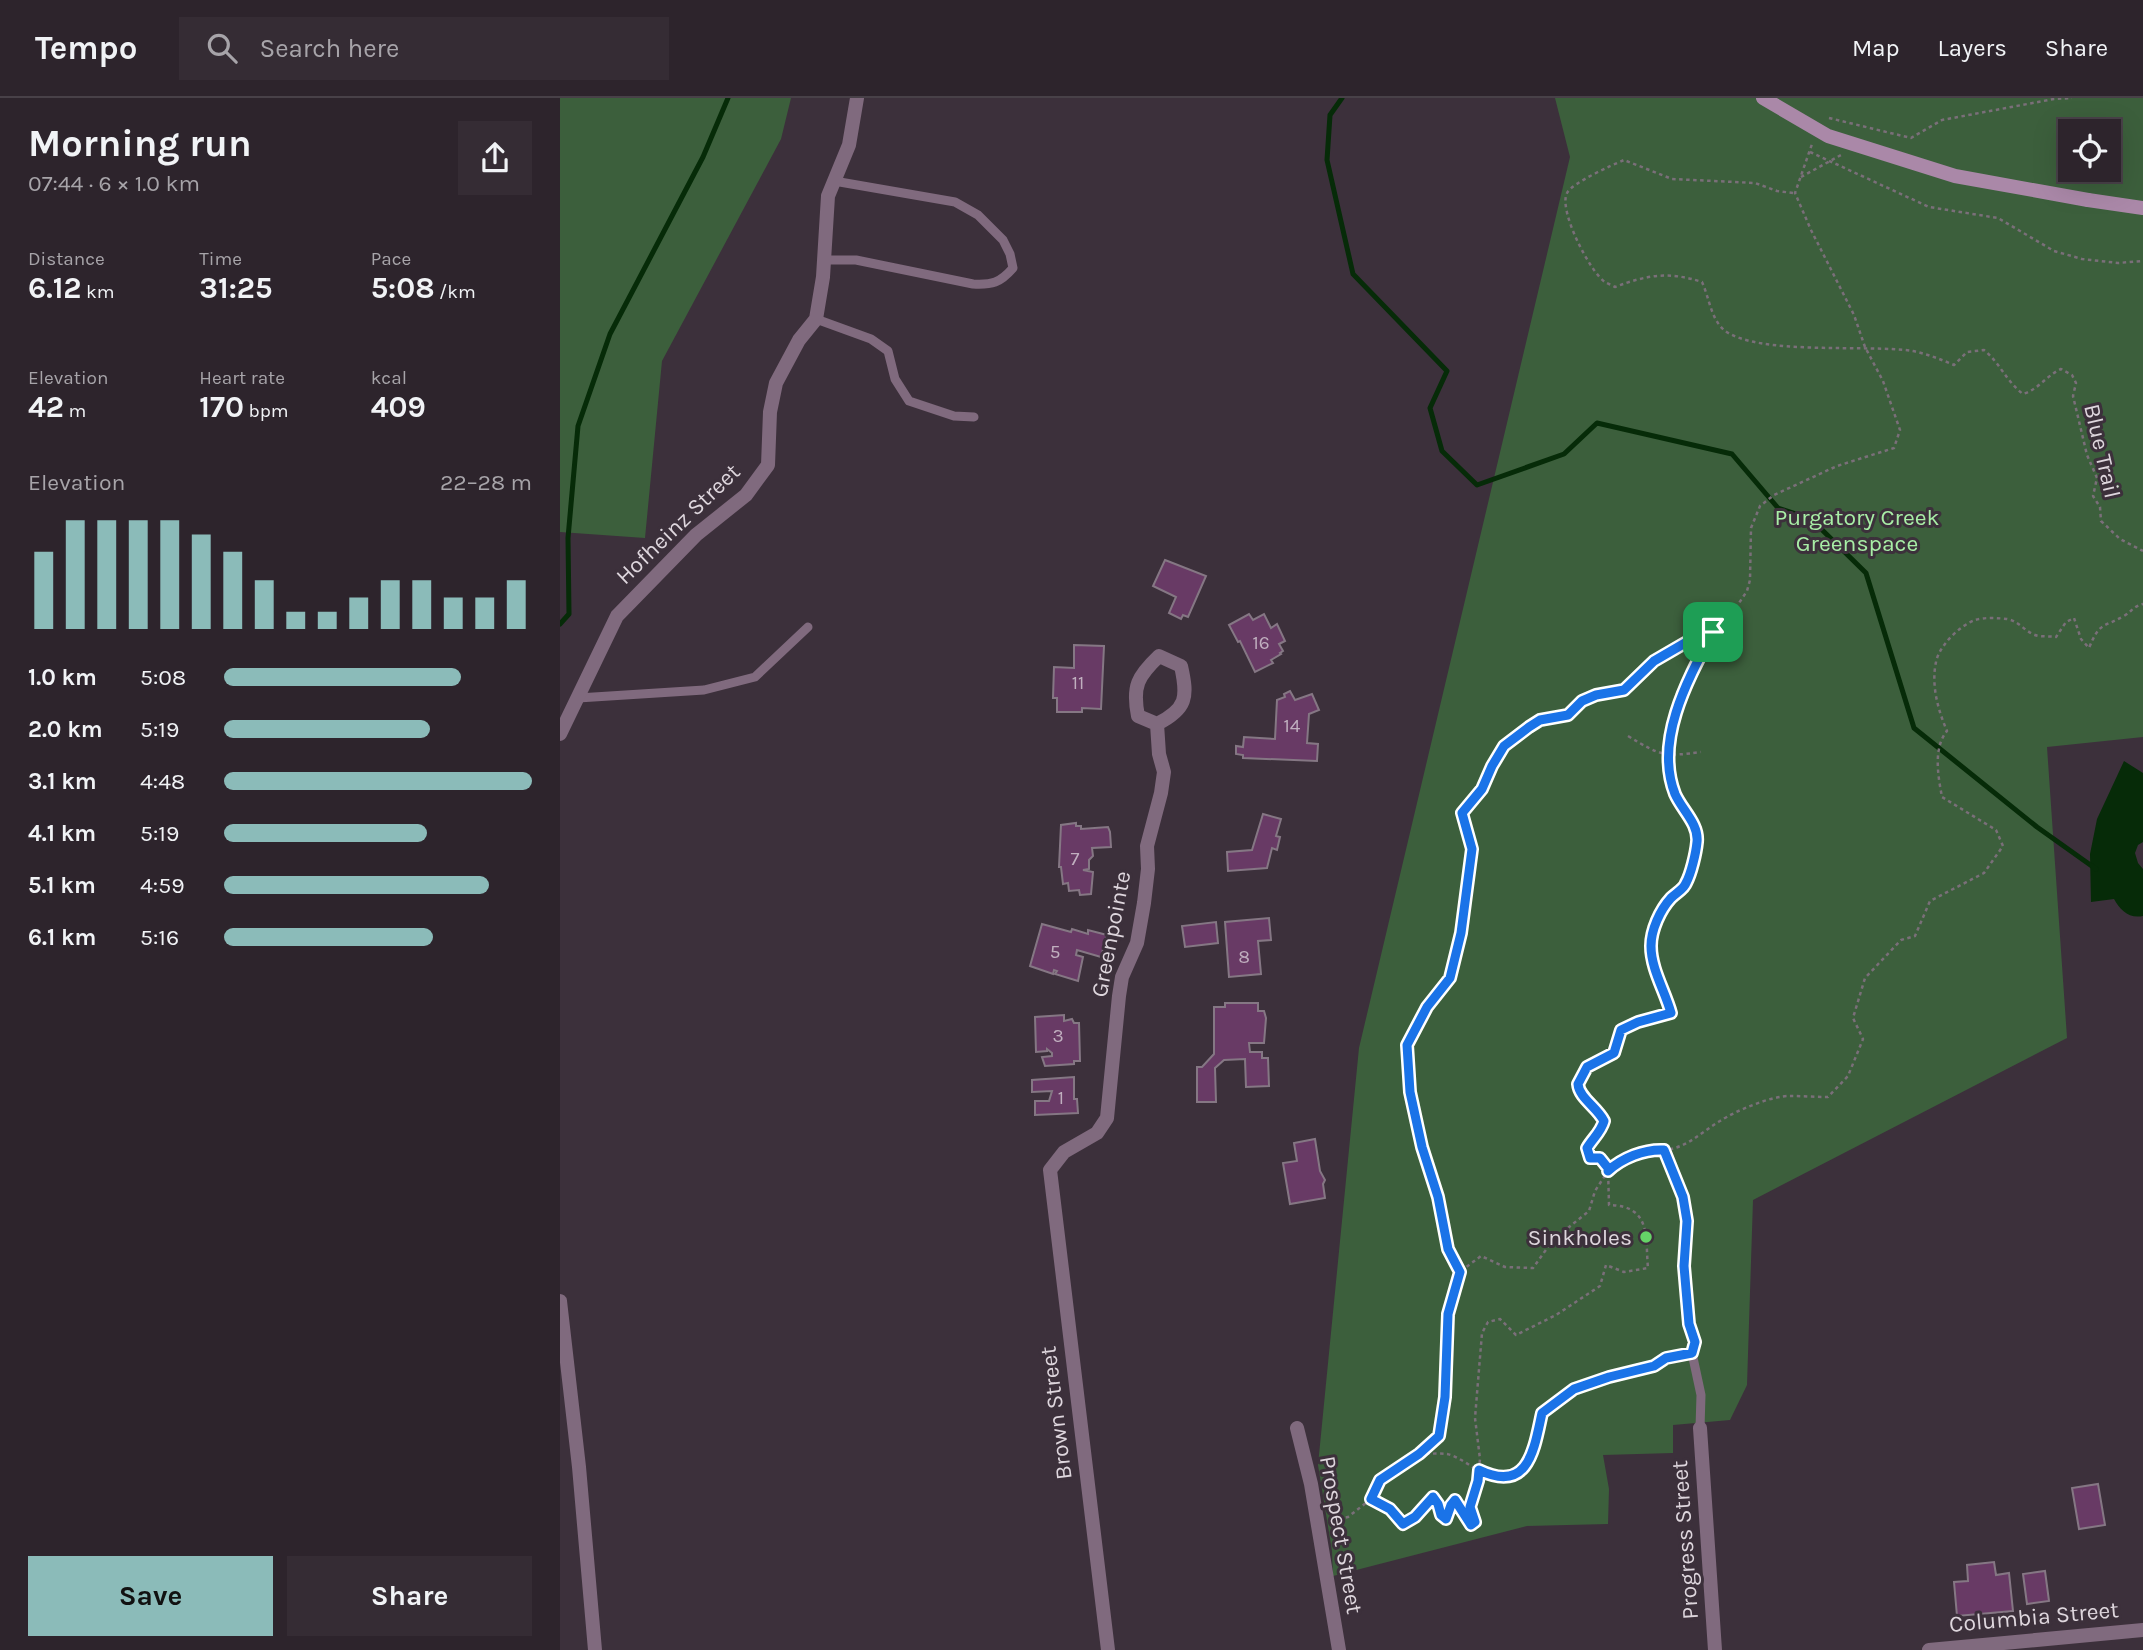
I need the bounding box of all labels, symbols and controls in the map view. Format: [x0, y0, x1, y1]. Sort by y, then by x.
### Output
search box [179, 17, 669, 80]
text: Tempo [35, 29, 137, 67]
icon: search [203, 29, 241, 67]
text: Search here [259, 33, 399, 64]
text: Map [1852, 34, 1900, 62]
text: Layers [1938, 34, 2007, 62]
text: Share [2045, 34, 2108, 62]
map controls [2058, 119, 2121, 182]
button: locate [2058, 119, 2121, 182]
text: Morning run [28, 121, 252, 166]
button: share [458, 121, 532, 195]
text: 07:44 · 6 × 1.0 km [28, 170, 200, 197]
text: Distance [28, 248, 105, 270]
text: Time [199, 248, 242, 270]
text: Pace [371, 248, 411, 270]
text: 6.12 [28, 270, 82, 306]
text: 31:25 [199, 270, 272, 306]
text: 5:08 [371, 270, 435, 306]
text: km [82, 281, 115, 303]
text: /km [435, 281, 476, 303]
text: Elevation [28, 367, 108, 389]
text: Heart rate [199, 367, 285, 389]
text: kcal [371, 367, 407, 389]
text: 42 [28, 389, 64, 425]
text: 170 [199, 389, 244, 425]
text: 409 [371, 389, 426, 425]
text: m [64, 400, 86, 422]
text: bpm [244, 400, 289, 422]
street label: Blue Trail [2078, 401, 2126, 501]
street label: Hofheinz Street [610, 458, 746, 590]
text: Elevation [28, 469, 125, 496]
text: 22–28 m [440, 469, 532, 496]
park label: Purgatory Creek Greenspace [1775, 504, 1940, 557]
pin [1683, 602, 1743, 662]
icon: arrive [1694, 613, 1732, 651]
house number: 16 [1252, 632, 1270, 654]
text: 1.0 km [28, 664, 97, 691]
text: 5:08 [140, 664, 186, 691]
house number: 11 [1072, 672, 1084, 694]
house number: 14 [1284, 715, 1301, 737]
text: 2.0 km [28, 716, 103, 743]
text: 5:19 [140, 716, 179, 743]
text: 3.1 km [28, 768, 97, 795]
text: 4:48 [140, 768, 185, 795]
text: 4.1 km [28, 820, 96, 847]
text: 5:19 [140, 820, 179, 847]
house number: 7 [1071, 848, 1080, 870]
street label: Greenpointe [1086, 869, 1136, 999]
text: 5.1 km [28, 872, 96, 899]
text: 4:59 [140, 872, 184, 899]
text: 6.1 km [28, 924, 96, 951]
text: 5:16 [140, 924, 179, 951]
house number: 5 [1050, 941, 1060, 963]
house number: 8 [1238, 946, 1250, 968]
house number: 3 [1052, 1025, 1064, 1047]
house number: 1 [1058, 1087, 1064, 1109]
place label: Sinkholes [1528, 1224, 1632, 1251]
marker: Sinkholes [1638, 1229, 1654, 1245]
street label: Brown Street [1034, 1344, 1078, 1481]
street label: Prospect Street [1314, 1454, 1368, 1617]
street label: Progress Street [1666, 1459, 1704, 1620]
button: Save [28, 1556, 273, 1636]
button: Share [287, 1556, 532, 1636]
street label: Columbia Street [1948, 1596, 2120, 1638]

